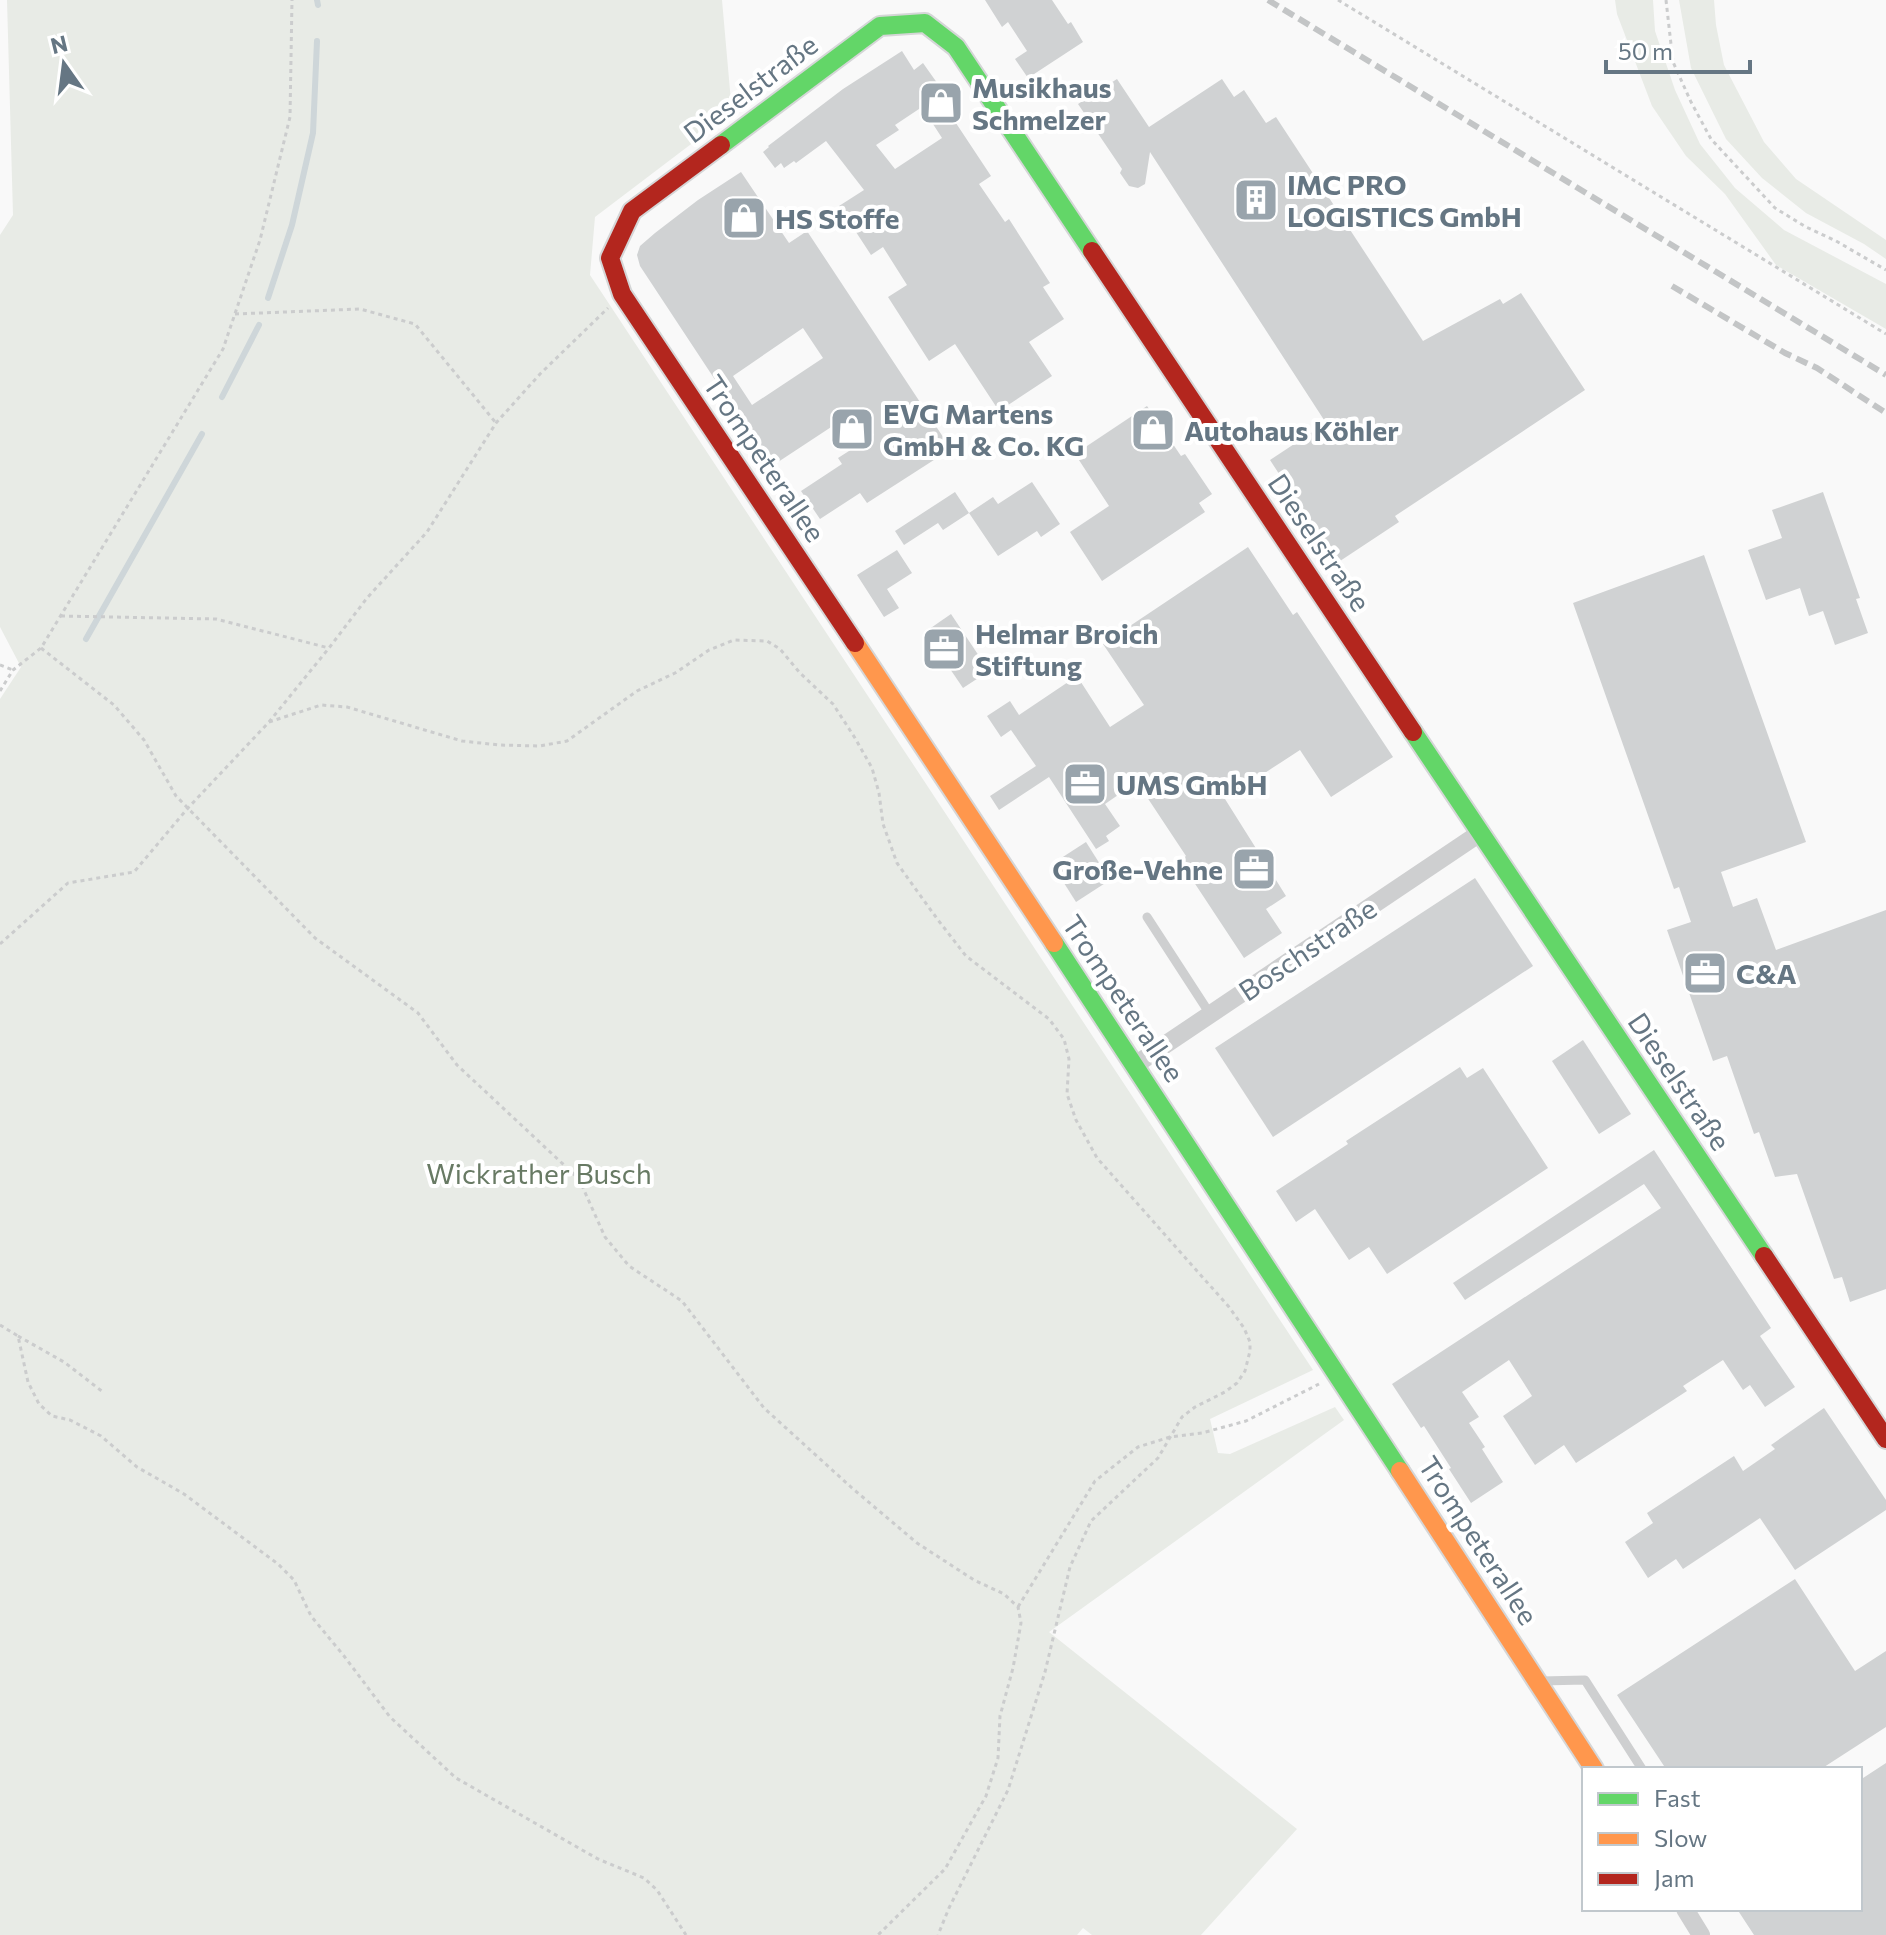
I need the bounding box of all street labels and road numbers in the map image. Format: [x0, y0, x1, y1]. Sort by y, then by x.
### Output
street label: Dieselstraße [676, 27, 824, 149]
street label: Trompeterallee [697, 368, 833, 548]
street label: Dieselstraße [1262, 467, 1378, 617]
street label: Boschstraße [1232, 891, 1382, 1007]
street label: Trompeterallee [1056, 908, 1192, 1088]
street label: Dieselstraße [1622, 1006, 1738, 1156]
street label: Trompeterallee [1412, 1449, 1546, 1631]

